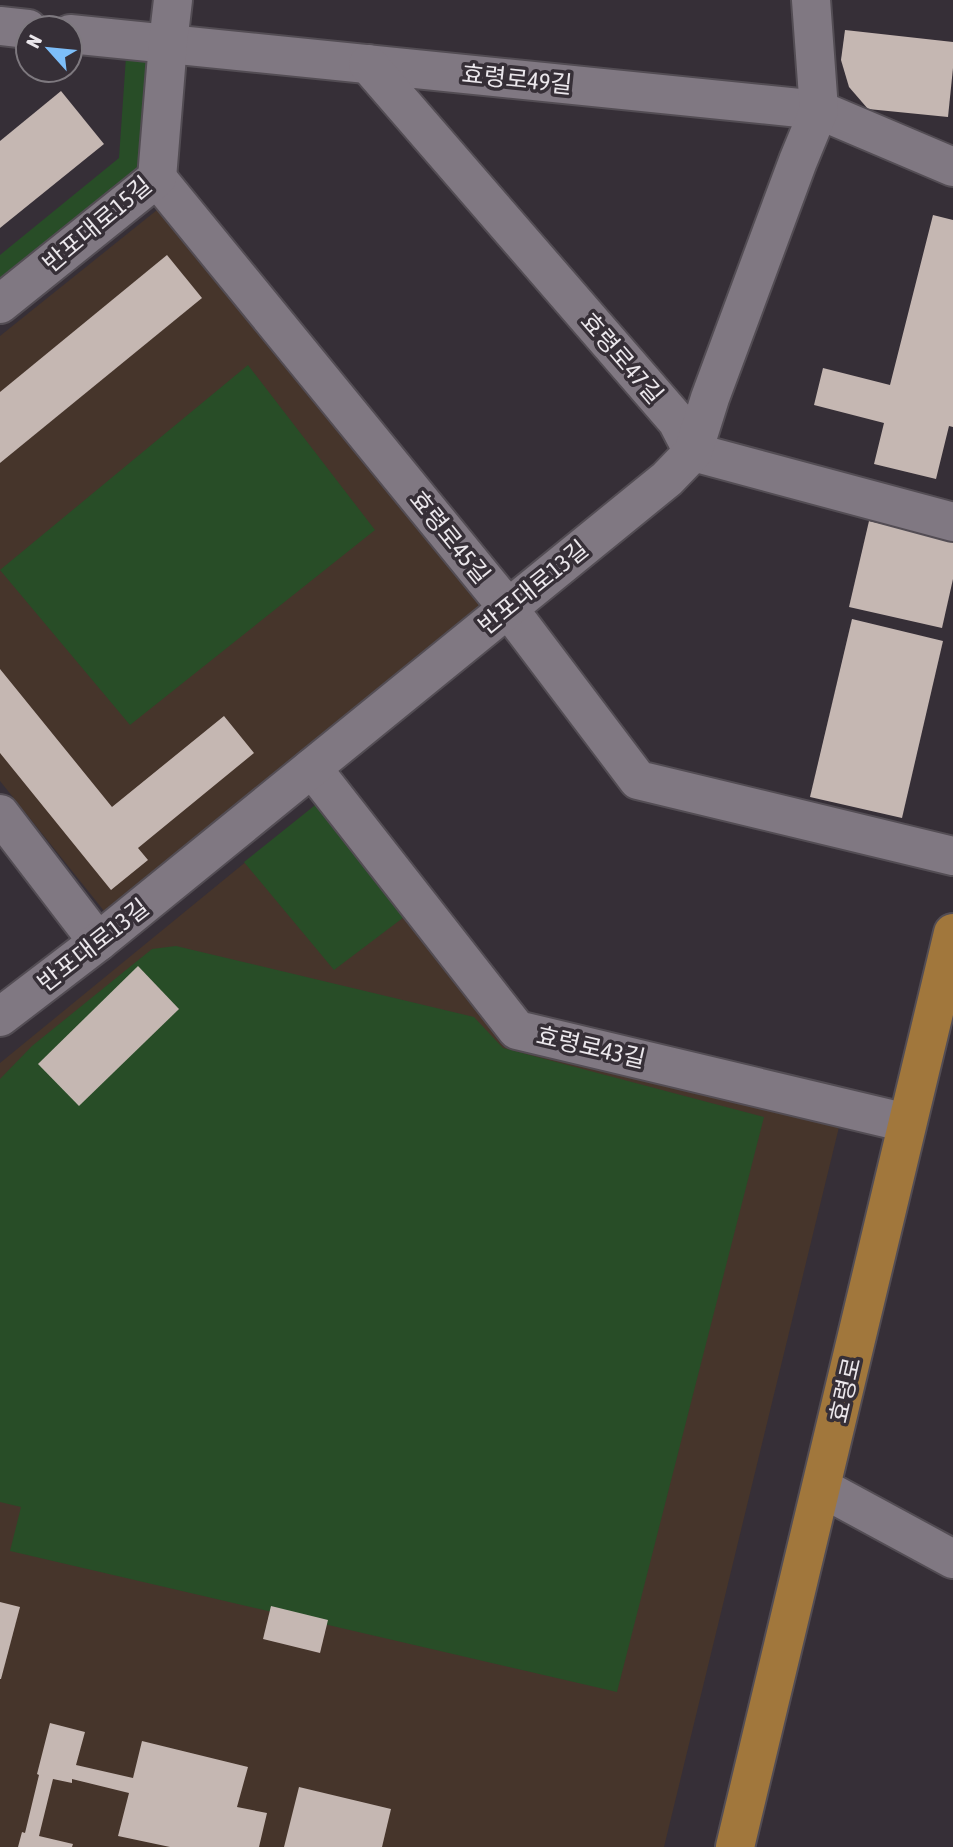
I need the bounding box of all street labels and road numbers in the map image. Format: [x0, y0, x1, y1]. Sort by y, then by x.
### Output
street label: 효령로49길 [460, 60, 574, 98]
street label: 반포대로15길 [37, 171, 157, 277]
street label: 효령로47길 [575, 307, 669, 409]
street label: 효령로45길 [405, 485, 495, 589]
street label: 반포대로13길 [473, 535, 593, 639]
street label: 반포대로13길 [32, 893, 154, 997]
street label: 효령로43길 [534, 1021, 648, 1073]
street label: 효령로 [824, 1355, 866, 1425]

